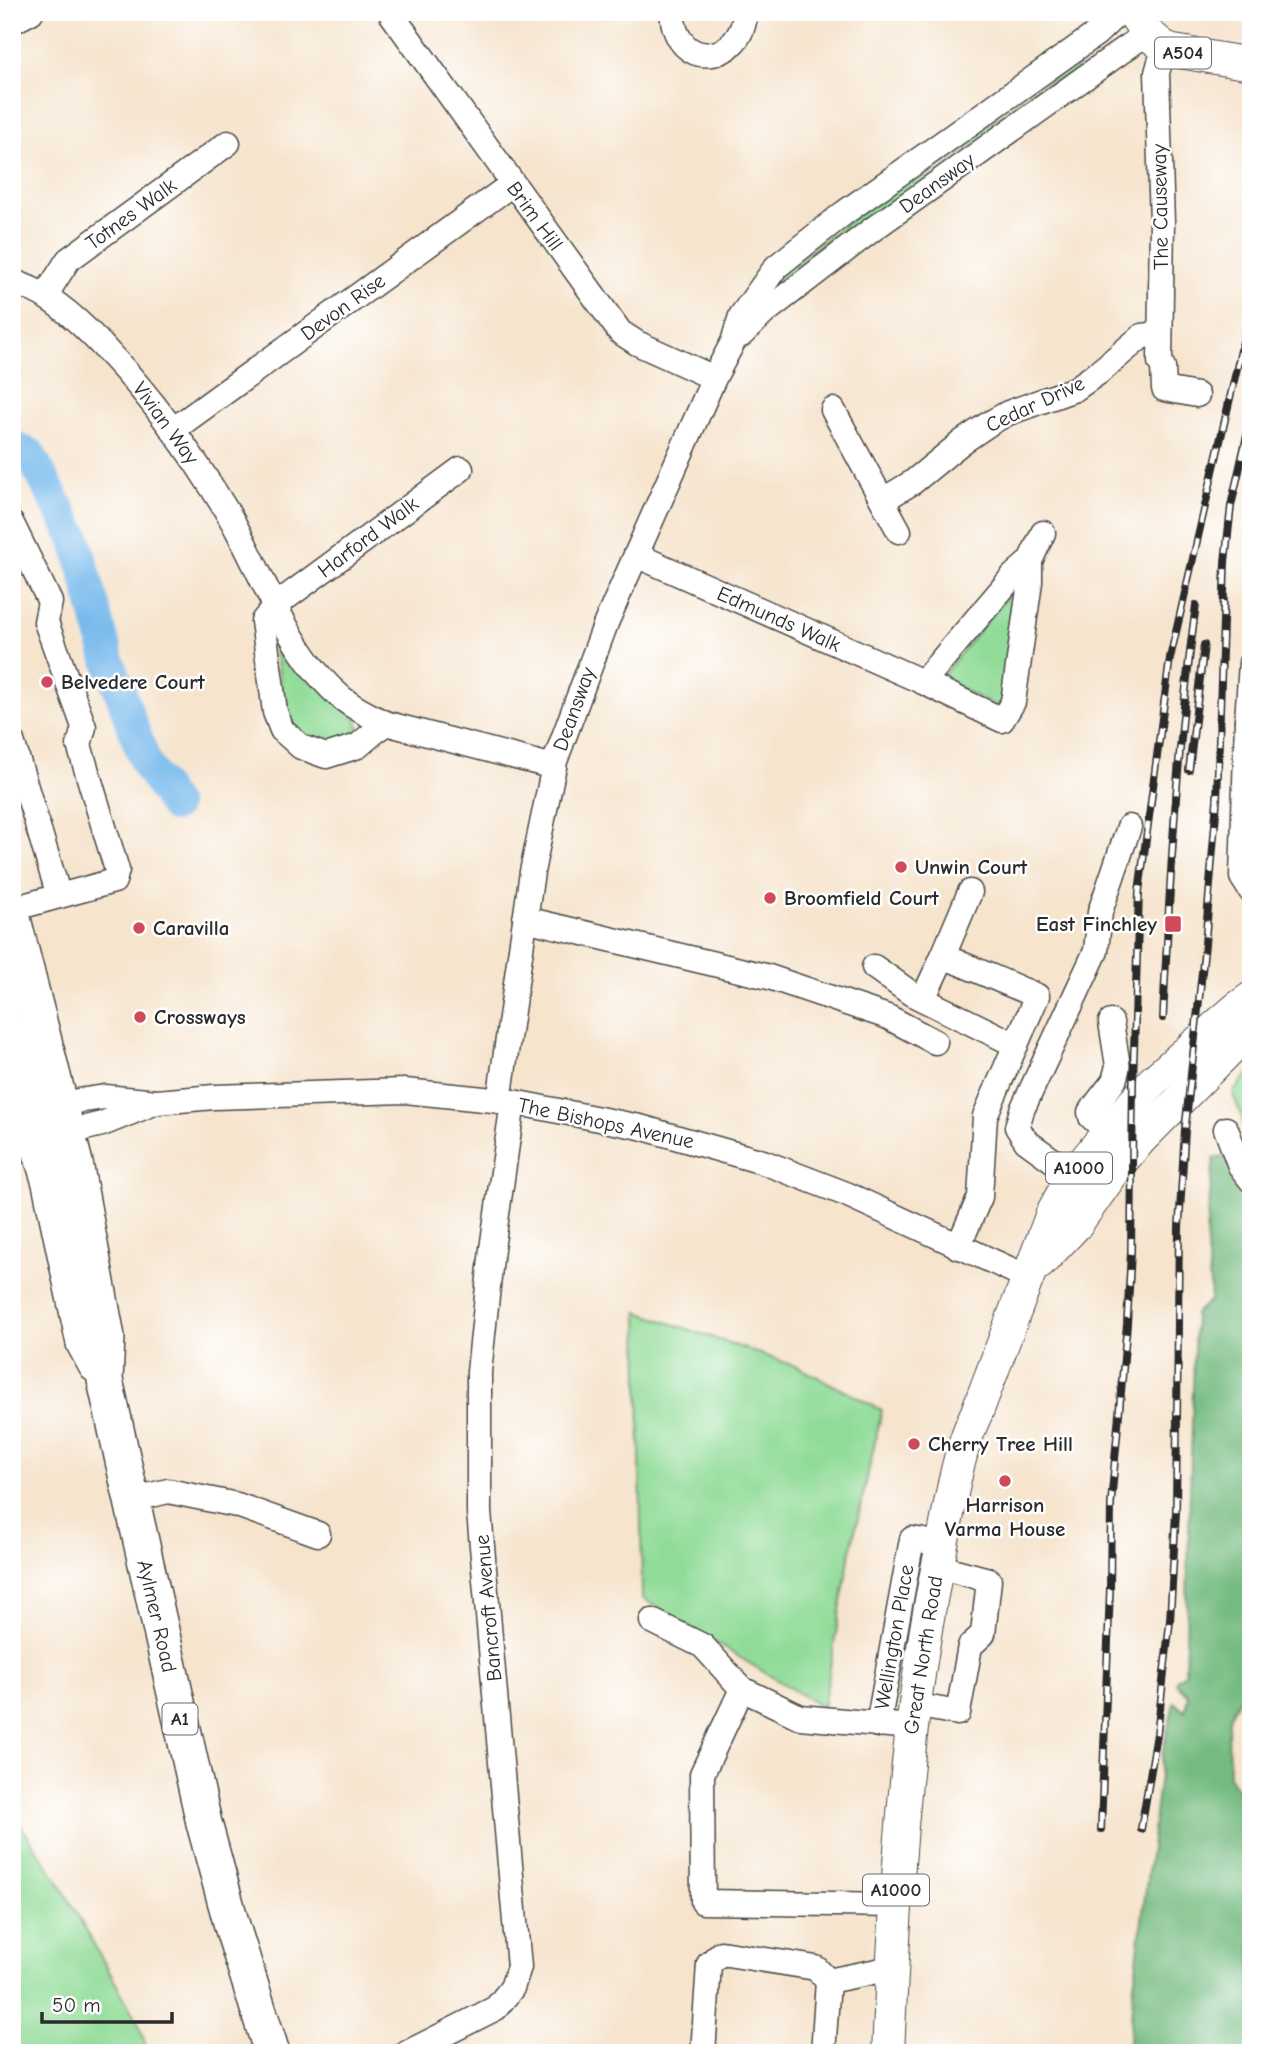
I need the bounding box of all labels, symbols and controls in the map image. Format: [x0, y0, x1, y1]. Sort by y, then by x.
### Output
road number: A504 [1155, 38, 1211, 68]
street label: The Causeway [1147, 143, 1173, 270]
street label: Deansway [895, 147, 980, 218]
street label: Totnes Walk [81, 173, 181, 255]
street label: Brim Hill [502, 177, 568, 255]
street label: Devon Rise [296, 268, 390, 346]
street label: Cedar Drive [982, 371, 1088, 437]
street label: Vivian Way [128, 377, 204, 469]
street label: Harford Walk [313, 492, 423, 582]
street label: Edmunds Walk [713, 581, 845, 657]
street label: Deansway [548, 663, 600, 754]
place label: Belvedere Court [61, 670, 206, 694]
marker: Belvedere Court [39, 674, 55, 690]
place label: Unwin Court [915, 855, 1028, 879]
marker: Unwin Court [893, 859, 909, 875]
place label: Broomfield Court [784, 886, 940, 910]
marker: Broomfield Court [762, 890, 778, 906]
place label: East Finchley [1036, 912, 1157, 936]
marker: East Finchley [1163, 914, 1183, 934]
place label: Caravilla [153, 916, 229, 940]
marker: Caravilla [131, 920, 147, 936]
place label: Crossways [154, 1005, 246, 1029]
marker: Crossways [132, 1009, 148, 1025]
street label: The Bishops Avenue [516, 1093, 696, 1153]
road number: A1000 [1046, 1152, 1112, 1184]
place label: Cherry Tree Hill [928, 1432, 1073, 1456]
marker: Cherry Tree Hill [906, 1436, 922, 1452]
marker: Harrison Varma House [997, 1473, 1013, 1489]
place label: Harrison Varma House [945, 1493, 1065, 1541]
street label: Bancroft Avenue [470, 1534, 506, 1682]
street label: Aylmer Road [132, 1557, 182, 1675]
street label: Wellington Place [869, 1563, 919, 1711]
street label: Great North Road [899, 1574, 947, 1736]
road number: A1 [162, 1704, 198, 1735]
road number: A1000 [863, 1874, 929, 1906]
scale bar [42, 1981, 172, 2025]
text: 50 m [52, 1993, 101, 2017]

